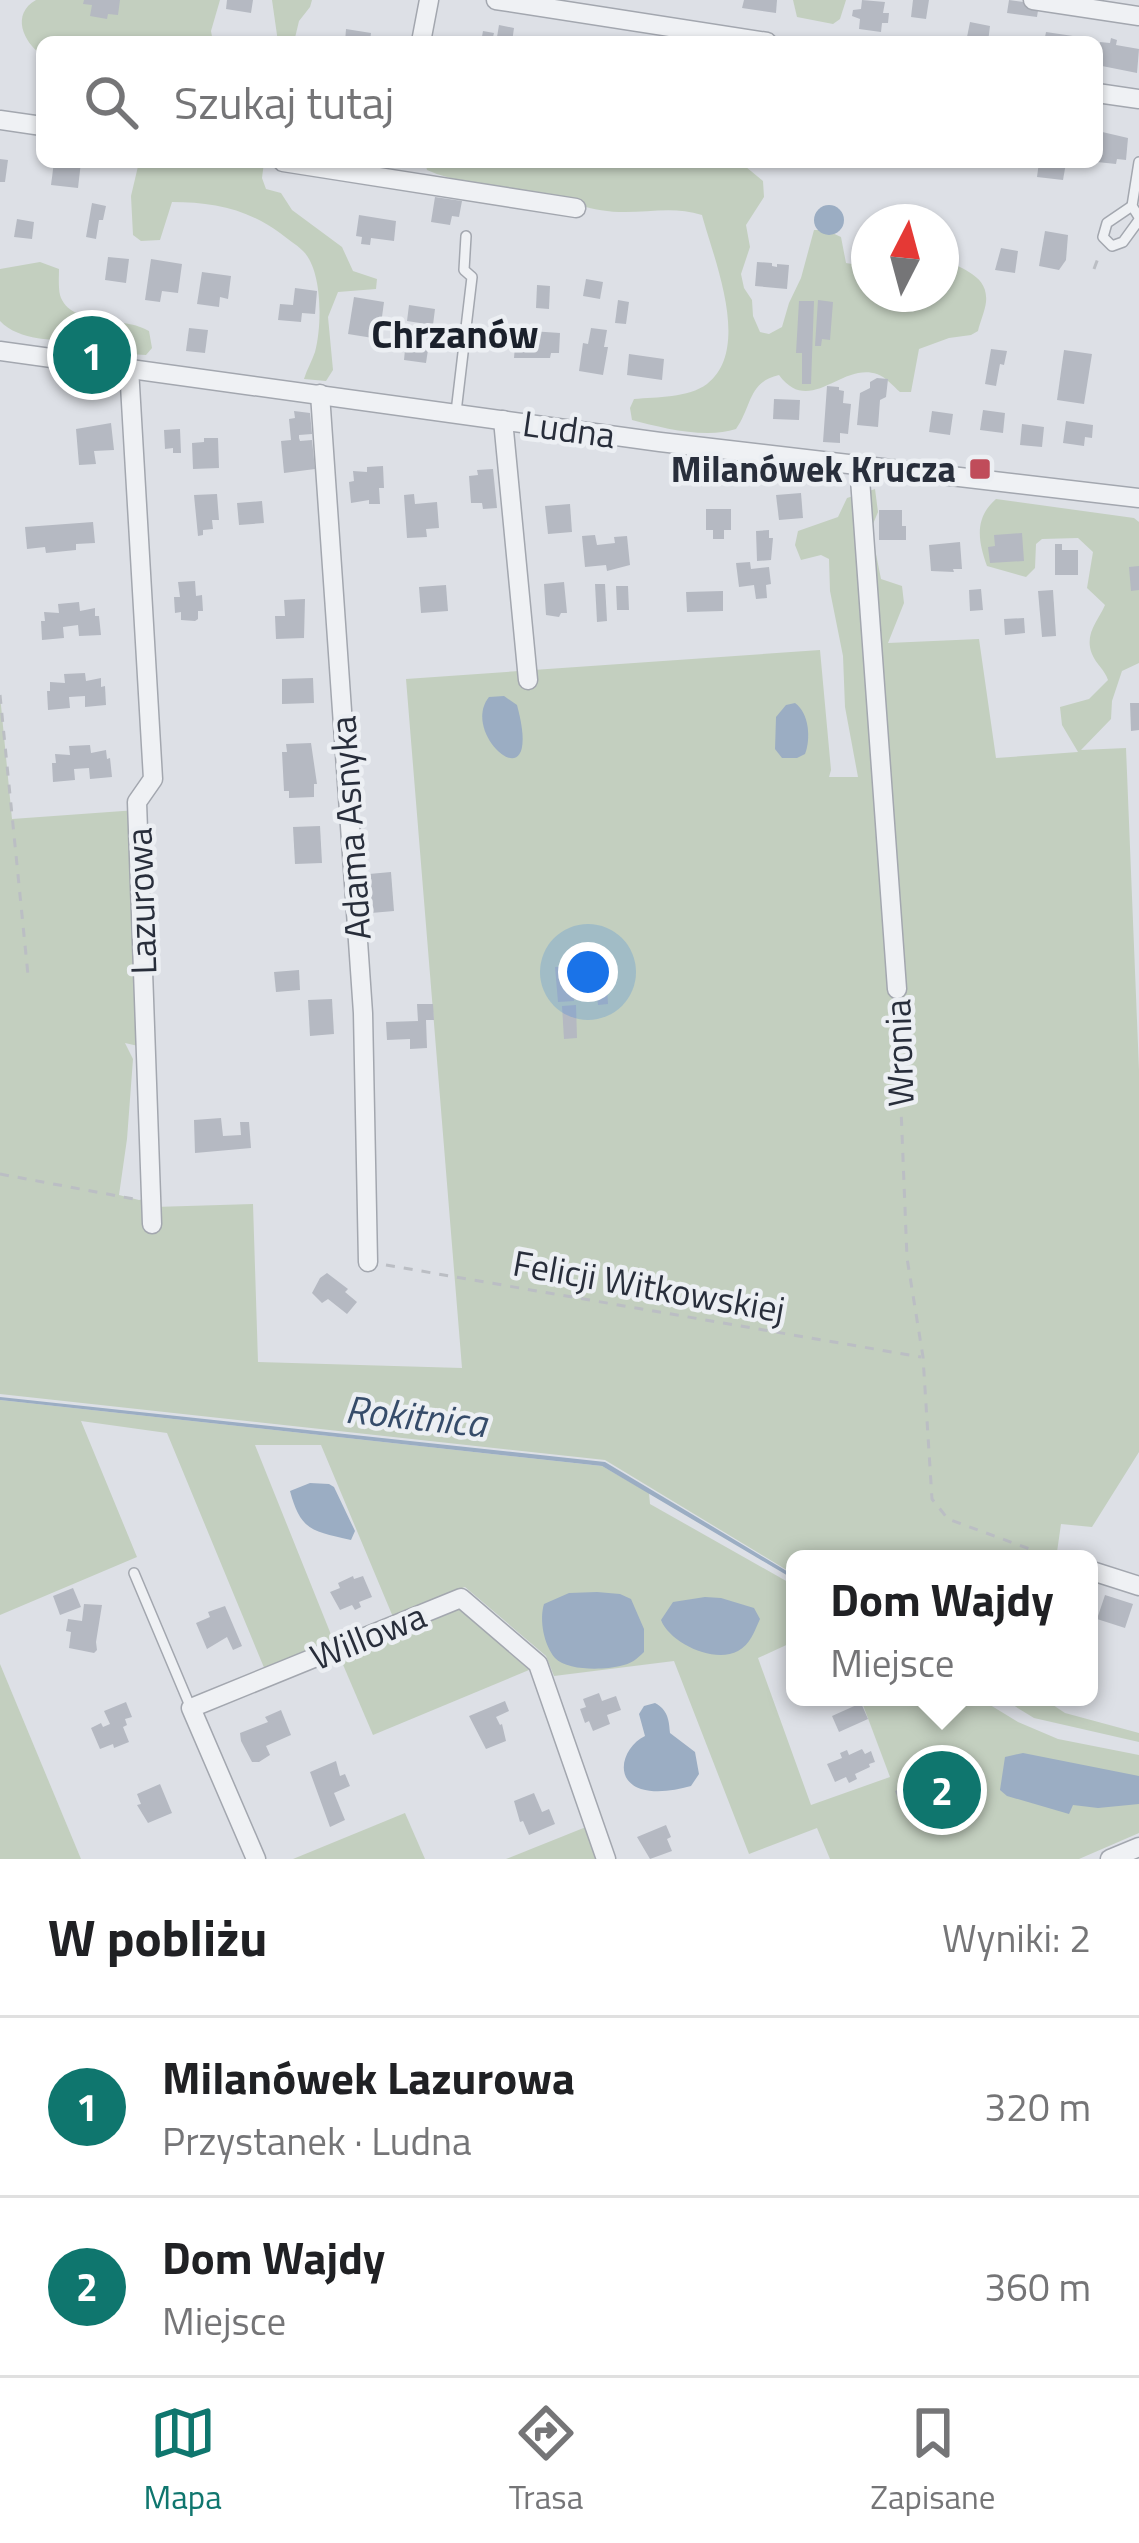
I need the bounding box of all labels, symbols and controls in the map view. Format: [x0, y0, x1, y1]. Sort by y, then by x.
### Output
search box [36, 36, 1103, 168]
text: Szukaj tutaj [174, 68, 394, 136]
icon: search [78, 69, 144, 135]
north arrow [851, 204, 959, 312]
district label: Chrzanów [371, 304, 539, 363]
pin: 1 [53, 310, 131, 400]
street label: Ludna [519, 395, 619, 462]
place label: Milanówek Krucza [671, 441, 956, 496]
marker: Milanówek Krucza [967, 456, 993, 482]
street label: Adama Asnyka [314, 714, 385, 942]
street label: Lazurowa [110, 827, 171, 975]
your location [558, 942, 618, 1002]
street label: Wronia [869, 998, 928, 1108]
street label: Felicji Witkowskiej [509, 1235, 789, 1336]
water label: Rokitnica [343, 1379, 492, 1452]
popup [786, 1550, 1098, 1706]
text: Dom Wajdy [830, 1565, 1054, 1633]
street label: Willowa [302, 1587, 434, 1684]
text: Miejsce [830, 1633, 954, 1692]
pin: 2 [903, 1745, 981, 1835]
text: W pobliżu [48, 1898, 268, 1976]
text: Wyniki: 2 [942, 1908, 1091, 1967]
text: Milanówek Lazurowa [162, 2043, 575, 2111]
text: 1 [76, 2077, 98, 2136]
text: 320 m [984, 2077, 1091, 2136]
text: Przystanek · Ludna [162, 2111, 472, 2170]
text: Dom Wajdy [162, 2223, 385, 2291]
text: 2 [76, 2257, 98, 2316]
text: 360 m [984, 2257, 1091, 2316]
text: Miejsce [162, 2291, 286, 2350]
tab: Mapa [144, 2400, 222, 2522]
tab: Trasa [509, 2400, 583, 2522]
tab: Zapisane [870, 2400, 995, 2522]

